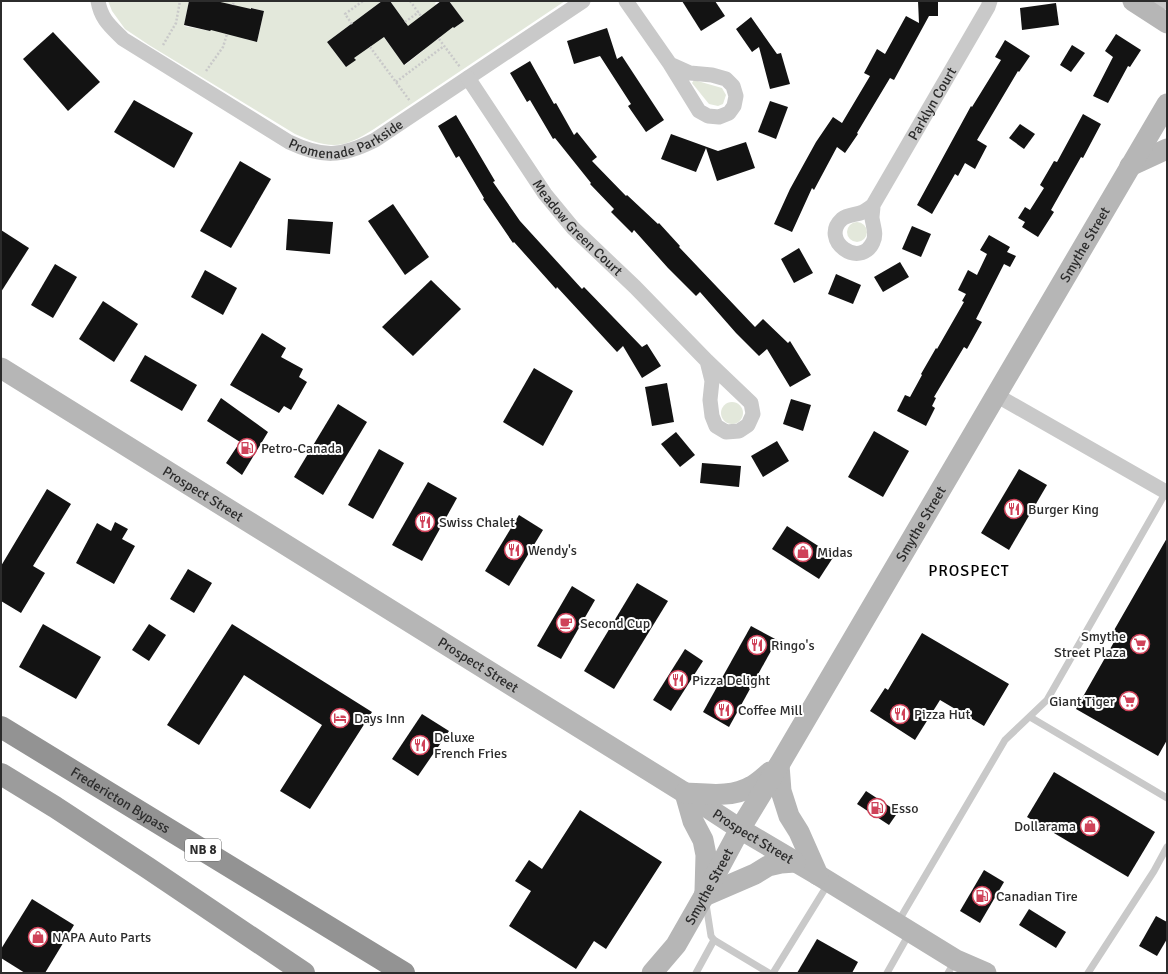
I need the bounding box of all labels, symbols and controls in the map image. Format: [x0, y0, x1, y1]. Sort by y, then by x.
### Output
street label: Parklyn Court [904, 64, 960, 143]
street label: Promenade Parkside [286, 115, 406, 162]
street label: Meadow Green Court [529, 176, 626, 279]
street label: Smythe Street [1056, 204, 1113, 285]
fuel station icon: Petro-Canada [236, 437, 258, 459]
place label: Petro-Canada [261, 440, 342, 457]
street label: Prospect Street [160, 462, 247, 525]
street label: Smythe Street [892, 483, 949, 565]
restaurant icon: Burger King [1003, 498, 1025, 520]
place label: Burger King [1028, 501, 1099, 518]
restaurant icon: Swiss Chalet [414, 511, 436, 533]
place label: Swiss Chalet [439, 514, 515, 531]
restaurant icon: Wendy's [503, 539, 525, 561]
shop icon: Midas [792, 541, 814, 563]
place label: Wendy's [528, 542, 577, 559]
place label: Midas [817, 544, 853, 561]
district label: PROSPECT [928, 561, 1010, 581]
cafe icon: Second Cup [555, 612, 577, 634]
place label: Second Cup [580, 615, 650, 632]
place label: Smythe Street Plaza [1054, 628, 1126, 661]
street label: Prospect Street [435, 633, 522, 696]
supermarket icon: Smythe Street Plaza [1129, 633, 1151, 655]
restaurant icon: Ringo's [746, 634, 768, 656]
place label: Ringo's [771, 637, 815, 654]
restaurant icon: Pizza Delight [667, 669, 689, 691]
place label: Pizza Delight [692, 672, 770, 689]
supermarket icon: Giant Tiger [1118, 690, 1140, 712]
place label: Giant Tiger [1049, 693, 1116, 710]
restaurant icon: Coffee Mill [713, 699, 735, 721]
place label: Coffee Mill [738, 702, 803, 719]
restaurant icon: Pizza Hut [889, 703, 911, 725]
place label: Pizza Hut [914, 706, 971, 723]
hotel icon: Days Inn [329, 707, 351, 729]
place label: Days Inn [354, 710, 405, 727]
place label: Deluxe French Fries [434, 729, 507, 762]
restaurant icon: Deluxe French Fries [409, 734, 431, 756]
street label: Fredericton Bypass [68, 763, 173, 837]
fuel station icon: Esso [866, 797, 888, 819]
place label: Esso [891, 800, 918, 817]
street label: Prospect Street [710, 805, 797, 867]
shop icon: Dollarama [1079, 815, 1101, 837]
place label: Dollarama [1014, 818, 1076, 835]
road number: NB 8 [185, 839, 221, 861]
street label: Smythe Street [681, 845, 737, 928]
fuel station icon: Canadian Tire [971, 885, 993, 907]
place label: Canadian Tire [996, 888, 1078, 905]
shop icon: NAPA Auto Parts [27, 926, 49, 948]
place label: NAPA Auto Parts [52, 929, 151, 946]

